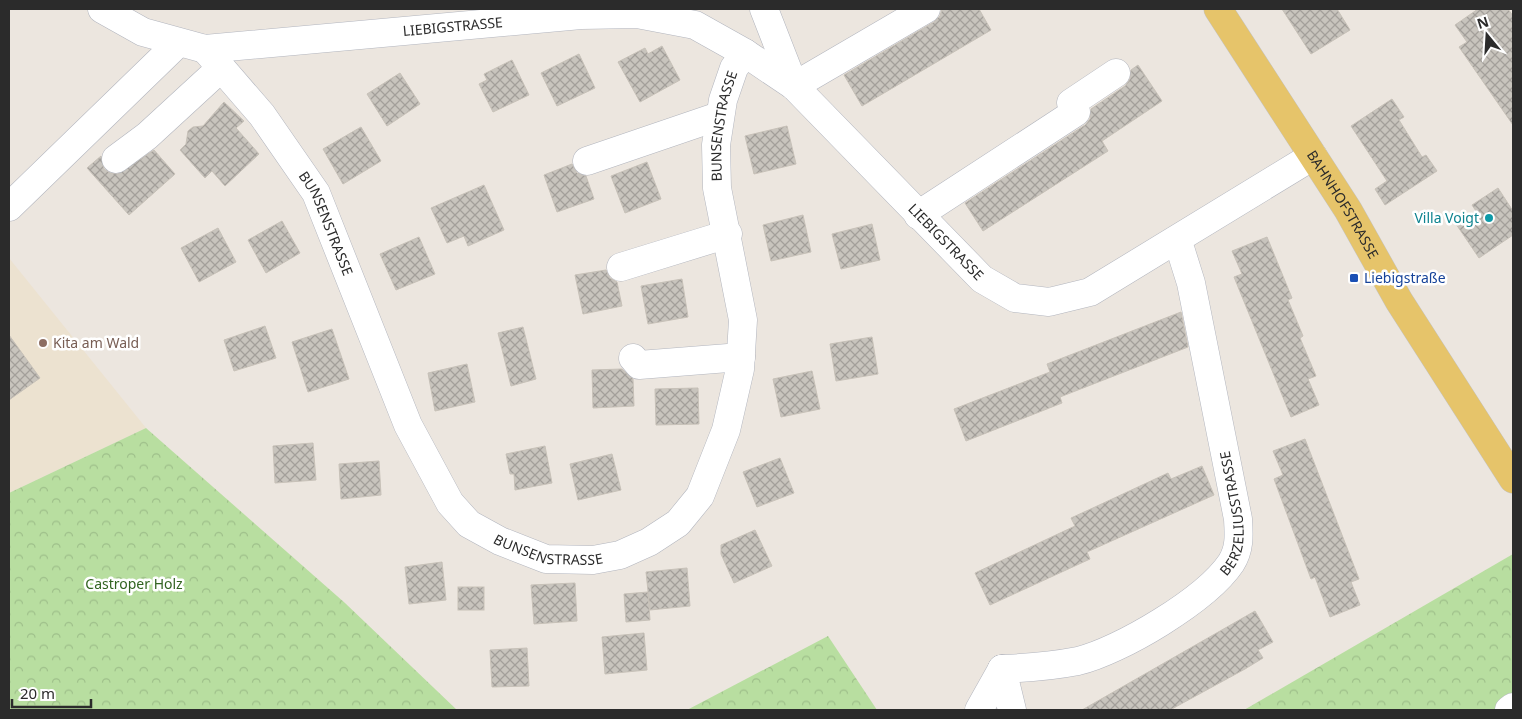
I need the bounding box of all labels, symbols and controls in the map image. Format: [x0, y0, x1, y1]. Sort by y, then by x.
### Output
north arrow [1462, 10, 1512, 60]
text: N [1474, 11, 1491, 33]
street label: LIEBIGSTRASSE [402, 12, 503, 40]
street label: BUNSENSTRASSE [706, 68, 741, 182]
street label: BAHNHOFSTRASSE [1303, 146, 1383, 262]
street label: BUNSENSTRASSE [295, 167, 358, 278]
street label: LIEBIGSTRASSE [904, 199, 988, 284]
place label: Villa Voigt [1414, 208, 1479, 227]
marker: Villa Voigt [1483, 212, 1495, 224]
place label: Liebigstraße [1364, 268, 1446, 287]
marker: Liebigstraße [1348, 272, 1360, 284]
place label: Kita am Wald [53, 333, 139, 352]
marker: Kita am Wald [37, 337, 49, 349]
street label: BERZELIUSSTRASSE [1215, 450, 1248, 579]
street label: BUNSENSTRASSE [490, 529, 604, 569]
park label: Castroper Holz [85, 574, 183, 593]
scale bar [12, 676, 91, 708]
text: 20 m [20, 683, 55, 703]

